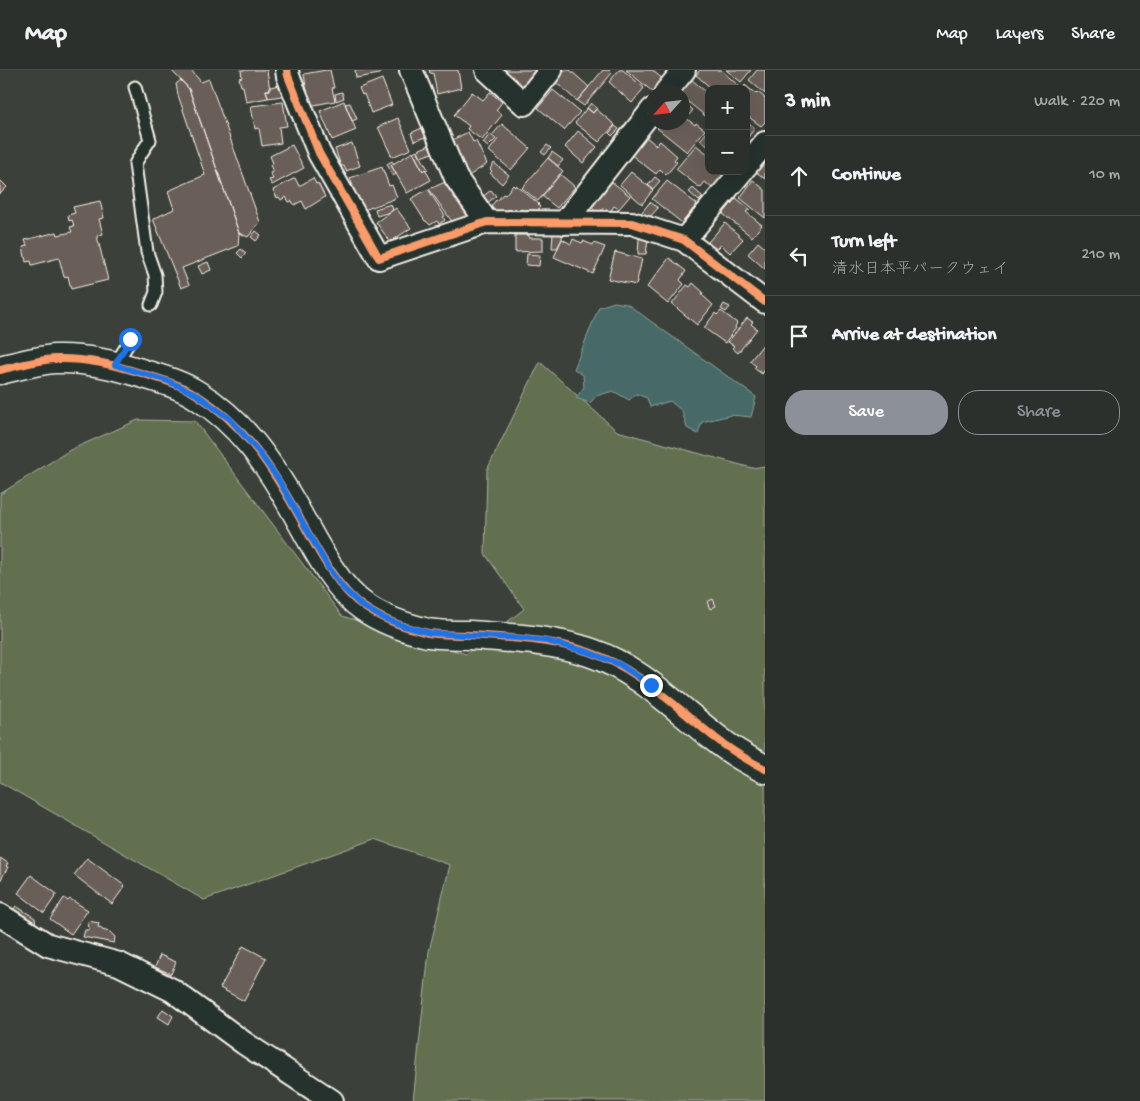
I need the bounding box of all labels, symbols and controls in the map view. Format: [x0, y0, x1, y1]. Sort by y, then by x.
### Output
text: Map [25, 20, 67, 49]
text: Map [936, 24, 968, 45]
text: Layers [996, 24, 1043, 45]
text: Share [1071, 24, 1115, 45]
north arrow [645, 85, 690, 130]
map controls [705, 85, 750, 175]
button: + [705, 85, 750, 130]
text: 3 min [785, 90, 830, 115]
text: Walk · 220 m [1034, 93, 1120, 112]
button: − [705, 130, 750, 175]
icon: ahead [785, 162, 813, 190]
text: Continue [832, 164, 901, 187]
text: 10 m [1089, 166, 1120, 185]
text: Turn left [832, 231, 896, 254]
icon: left [785, 242, 813, 270]
text: 210 m [1081, 246, 1120, 265]
text: 清水日本平パークウェイ [832, 261, 1008, 280]
icon: arrive [785, 322, 813, 350]
text: Arrive at destination [832, 324, 996, 347]
route start [119, 328, 142, 351]
button: Save [785, 390, 948, 435]
button: Share [958, 390, 1120, 435]
route end [640, 674, 663, 697]

